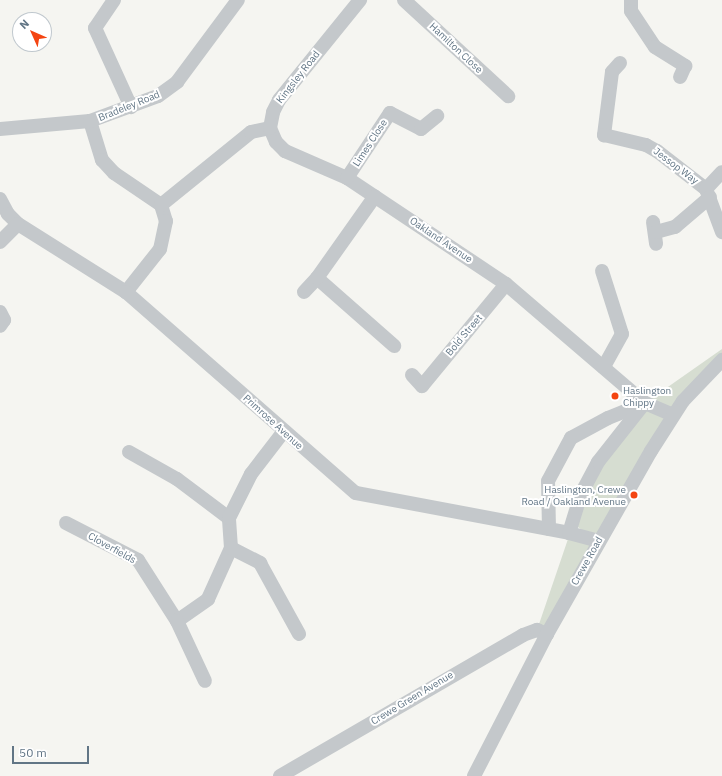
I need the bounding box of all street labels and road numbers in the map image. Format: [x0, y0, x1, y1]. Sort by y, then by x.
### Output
street label: Hamilton Close [427, 20, 485, 76]
street label: Kingsley Road [274, 48, 322, 106]
street label: Bradeley Road [96, 88, 162, 124]
street label: Limes Close [350, 117, 390, 169]
street label: Jessop Way [651, 145, 701, 187]
street label: Oakland Avenue [407, 215, 475, 265]
street label: Bold Street [443, 312, 485, 358]
street label: Primrose Avenue [241, 392, 305, 452]
street label: Cloverfields [86, 530, 138, 566]
street label: Crewe Road [569, 535, 605, 587]
street label: Crewe Green Avenue [369, 669, 455, 727]

